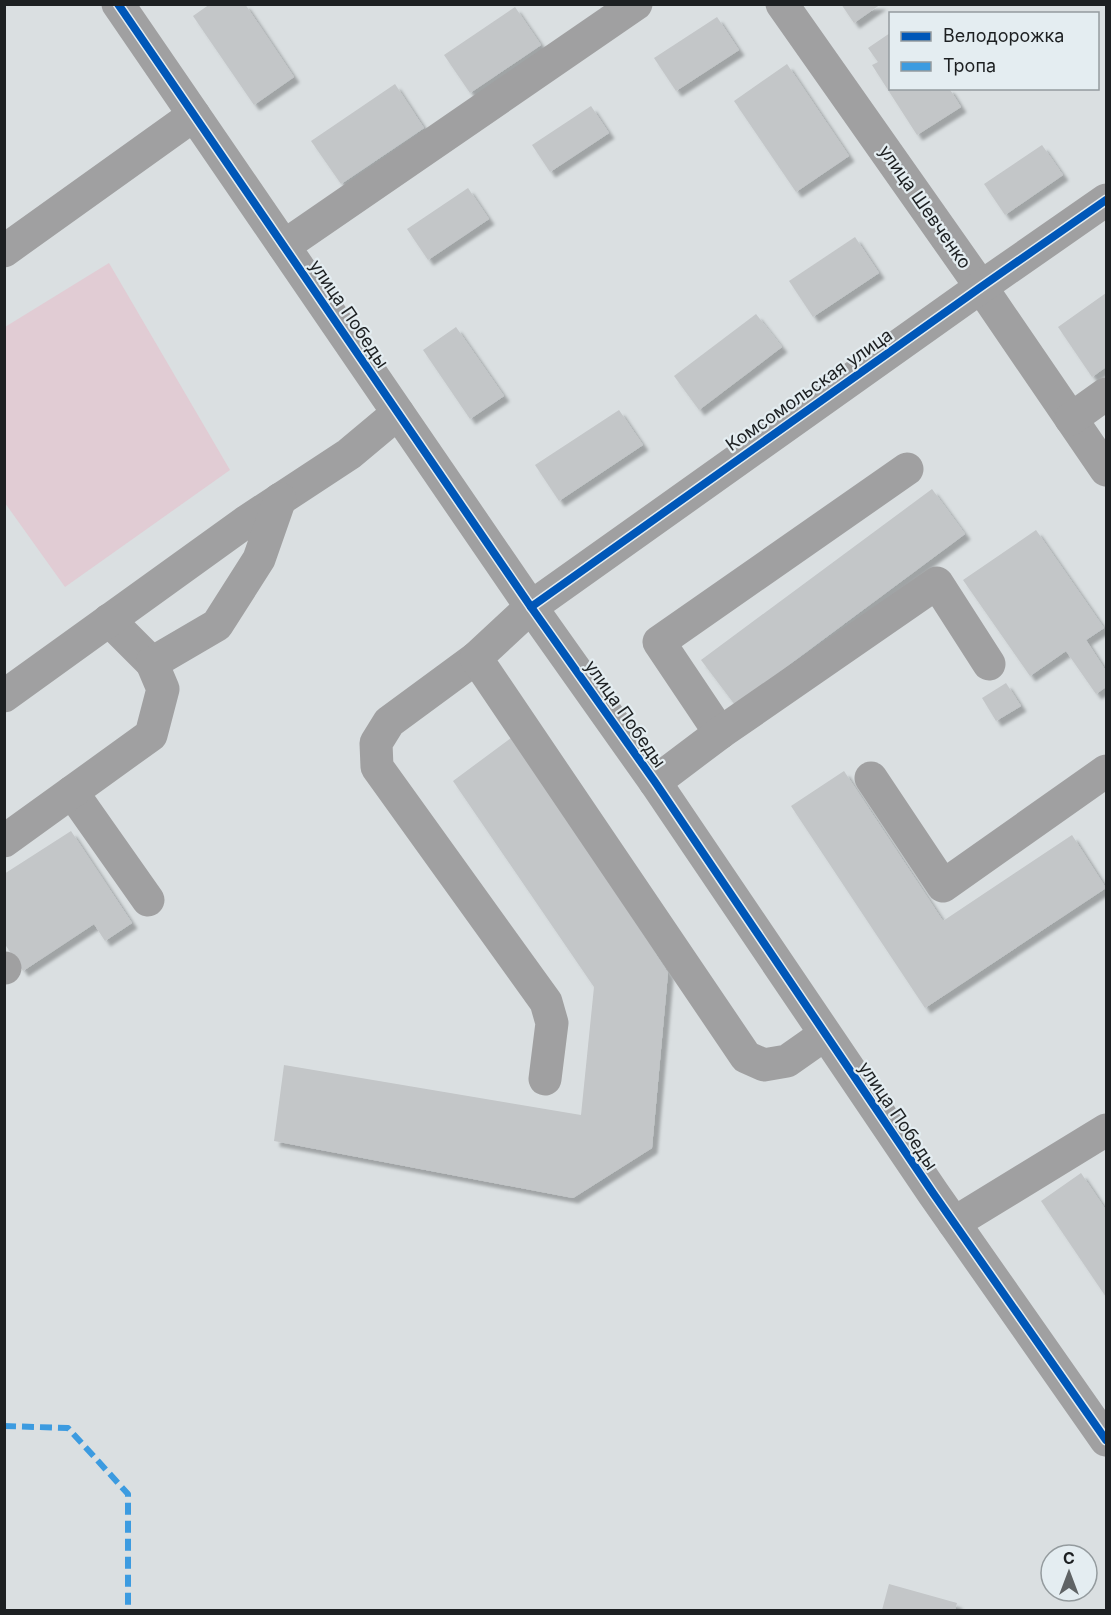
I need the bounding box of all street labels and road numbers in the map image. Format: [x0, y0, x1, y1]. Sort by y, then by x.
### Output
street label: улица Шевченко [875, 141, 976, 272]
street label: улица Победы [305, 256, 393, 372]
street label: Комсомольская улица [721, 324, 896, 455]
street label: улица Победы [581, 656, 670, 771]
street label: улица Победы [854, 1058, 942, 1174]

